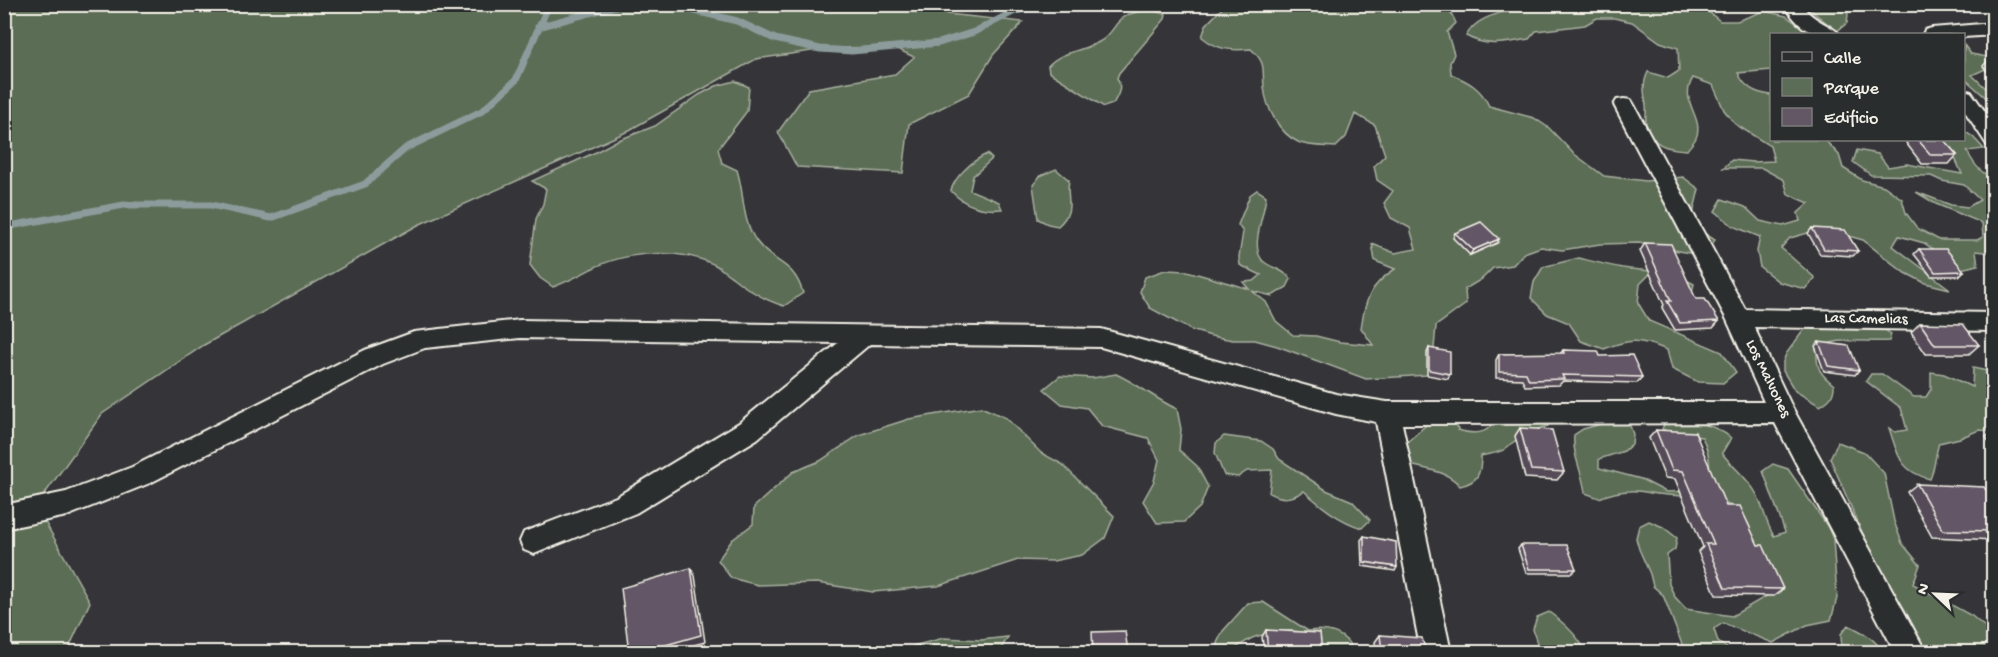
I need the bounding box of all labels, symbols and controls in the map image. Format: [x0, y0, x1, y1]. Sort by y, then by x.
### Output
legend [1770, 33, 1965, 141]
text: Calle [1824, 49, 1862, 70]
text: Parque [1823, 79, 1880, 100]
text: Edificio [1824, 109, 1878, 130]
street label: Las Camelias [1824, 310, 1909, 330]
street label: Los Malvones [1740, 337, 1795, 422]
north arrow [1905, 564, 1965, 624]
text: N [1914, 580, 1935, 598]

